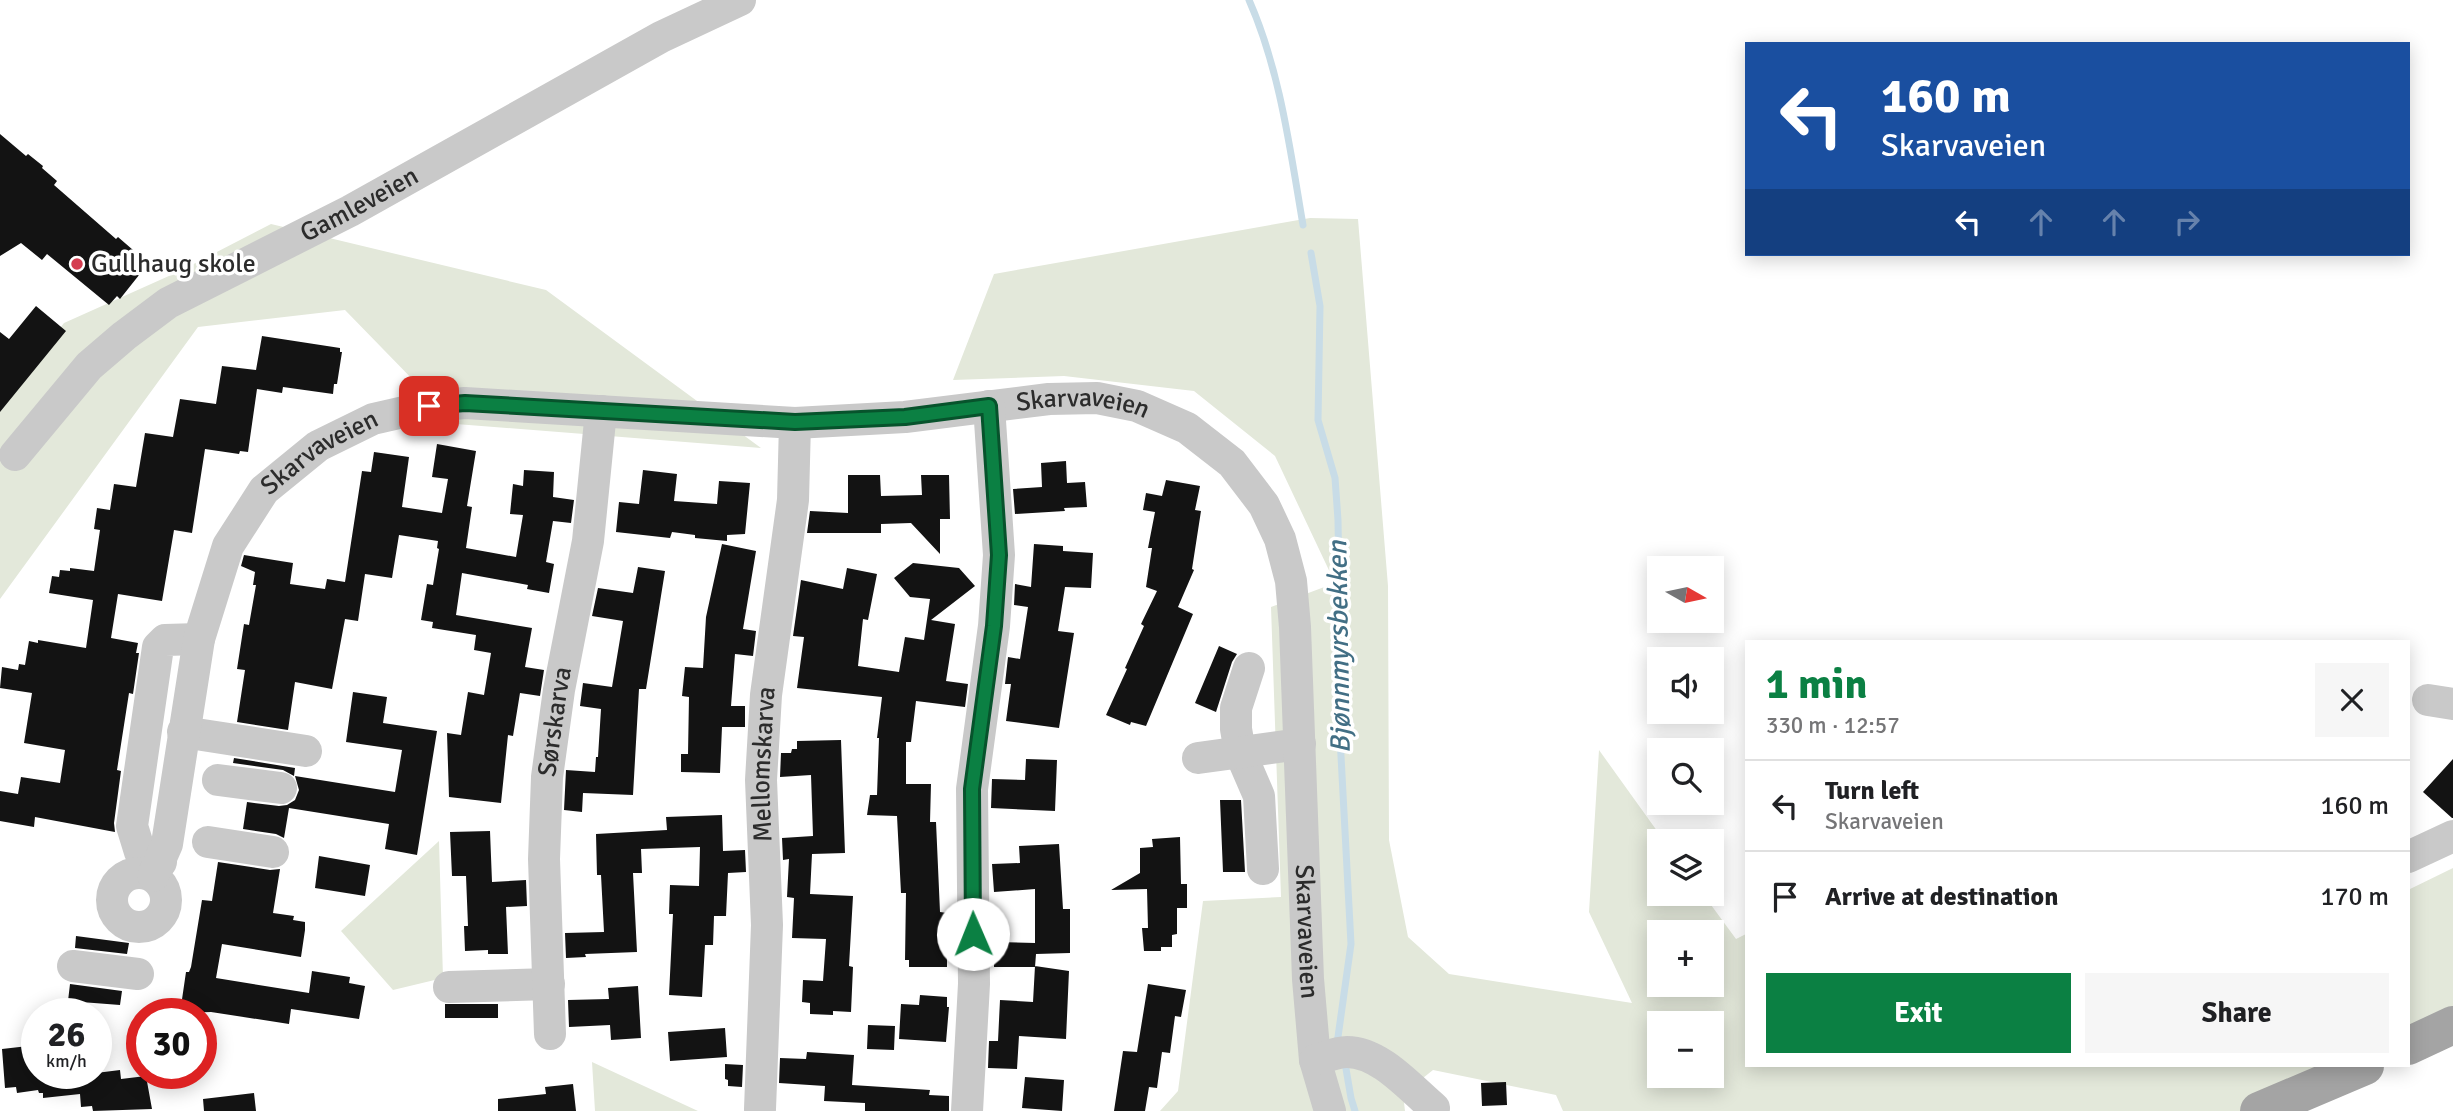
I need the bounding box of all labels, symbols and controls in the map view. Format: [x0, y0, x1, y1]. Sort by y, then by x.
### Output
text: 160 m [1881, 66, 2011, 126]
icon: left [1766, 70, 1857, 161]
text: Skarvaveien [1881, 126, 2046, 165]
street label: Gamleveien [295, 160, 424, 249]
icon: left [1949, 203, 1987, 241]
icon: ahead [2022, 203, 2060, 241]
icon: ahead [2095, 203, 2133, 241]
icon: right [2168, 203, 2206, 241]
place label: Gullhaug skole [91, 248, 256, 280]
marker: Gullhaug skole [69, 256, 85, 272]
pin [399, 376, 459, 436]
street label: Skarvaveien [1014, 381, 1155, 426]
icon: arrive [410, 387, 448, 425]
street label: Skarvaveien [254, 403, 384, 502]
water label: Bjønnmyrsbekken [1320, 540, 1358, 754]
north arrow [1647, 556, 1724, 634]
map controls [1647, 556, 1724, 1088]
button: sound [1647, 647, 1724, 724]
text: 1 min [1766, 659, 1867, 710]
button: close [2315, 663, 2389, 737]
street label: Sørskarva [531, 664, 579, 779]
street label: Mellomskarva [745, 684, 783, 843]
text: 330 m · 12:57 [1766, 711, 1900, 740]
button: search [1647, 738, 1724, 815]
text: Turn left [1825, 775, 1919, 807]
icon: left [1766, 787, 1804, 825]
text: 160 m [2320, 790, 2389, 822]
text: Skarvaveien [1825, 807, 1944, 836]
button: layers [1647, 829, 1724, 906]
street label: Skarvaveien [1288, 864, 1326, 1000]
icon: arrive [1766, 878, 1804, 916]
text: Arrive at destination [1825, 881, 2058, 913]
text: 170 m [2320, 881, 2389, 913]
position arrow [936, 897, 1010, 971]
button: + [1647, 920, 1724, 997]
button: Exit [1766, 973, 2071, 1053]
button: Share [2085, 973, 2389, 1053]
speed limit sign: 30 [126, 998, 217, 1089]
button: − [1647, 1011, 1724, 1088]
text: 26 [48, 1013, 85, 1056]
text: km/h [46, 1050, 87, 1072]

